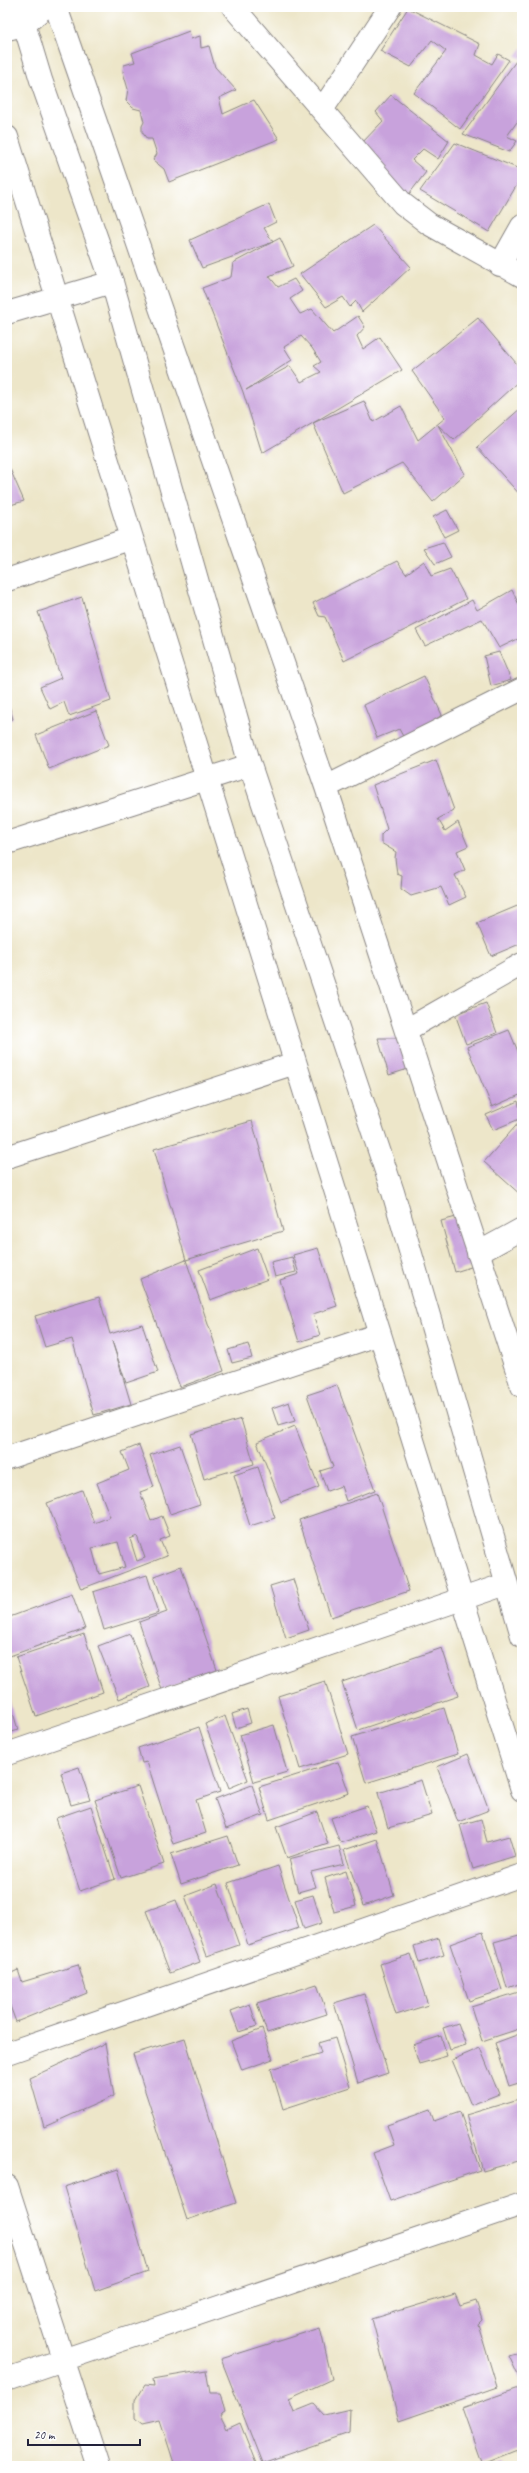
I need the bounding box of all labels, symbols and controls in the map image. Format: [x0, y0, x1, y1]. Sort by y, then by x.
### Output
scale bar [28, 2421, 140, 2447]
text: 20 m [34, 2427, 56, 2443]

